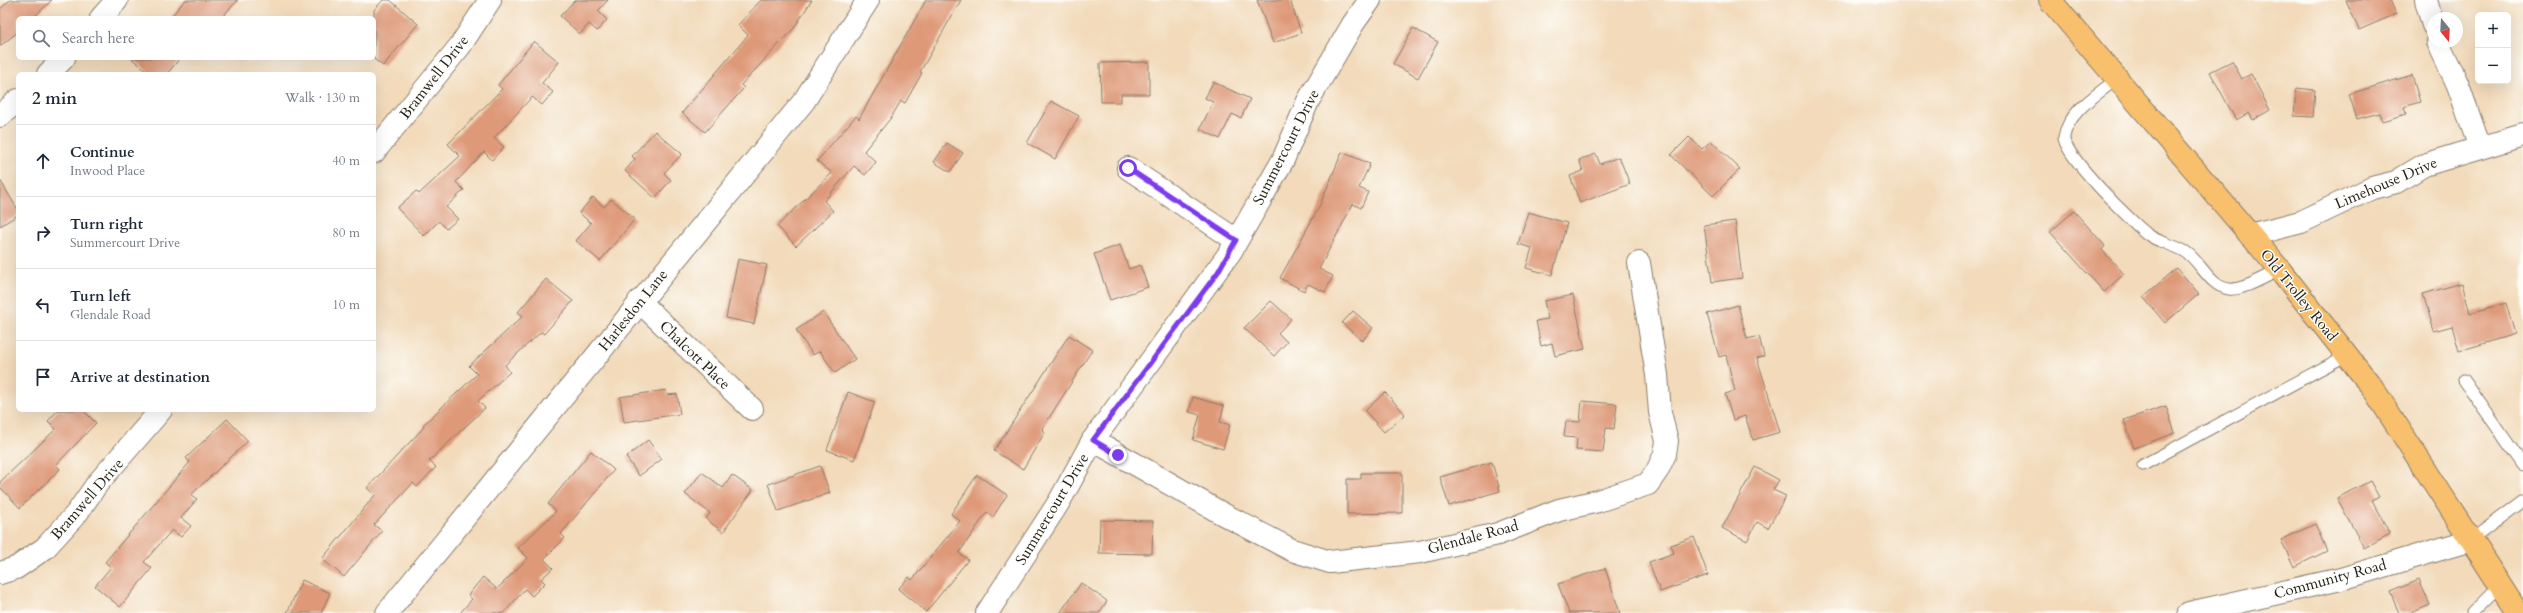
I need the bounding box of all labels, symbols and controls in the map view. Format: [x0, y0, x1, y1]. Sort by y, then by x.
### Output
north arrow [2427, 12, 2463, 48]
map controls [2475, 12, 2511, 84]
button: + [2475, 12, 2511, 48]
search box [16, 16, 376, 60]
icon: search [30, 27, 52, 49]
text: Search here [62, 28, 135, 48]
street label: Bramwell Drive [395, 31, 473, 123]
button: − [2475, 48, 2511, 84]
street label: Summercourt Drive [1248, 86, 1324, 208]
text: 2 min [32, 87, 77, 110]
text: Walk · 130 m [285, 89, 360, 107]
text: Continue [70, 142, 135, 162]
icon: ahead [32, 150, 54, 172]
text: 40 m [332, 152, 360, 170]
street label: Limehouse Drive [2332, 152, 2440, 214]
route start [1119, 159, 1137, 177]
text: Inwood Place [70, 162, 145, 180]
text: Turn right [70, 214, 143, 234]
icon: right [32, 222, 54, 244]
text: 80 m [332, 224, 360, 242]
text: Summercourt Drive [70, 234, 180, 252]
street label: Old Trolley Road [2256, 245, 2342, 345]
street label: Harlesdon Lane [594, 265, 672, 355]
text: Turn left [70, 286, 131, 306]
icon: left [32, 294, 54, 316]
text: 10 m [332, 296, 360, 314]
text: Glendale Road [70, 306, 151, 324]
street label: Chalcott Place [655, 316, 735, 394]
icon: arrive [32, 366, 54, 388]
text: Arrive at destination [70, 367, 210, 387]
route end [1109, 446, 1127, 464]
street label: Summercourt Drive [1011, 449, 1093, 569]
street label: Bramwell Drive [46, 454, 128, 544]
street label: Glendale Road [1425, 515, 1521, 559]
street label: Community Road [2272, 554, 2388, 604]

